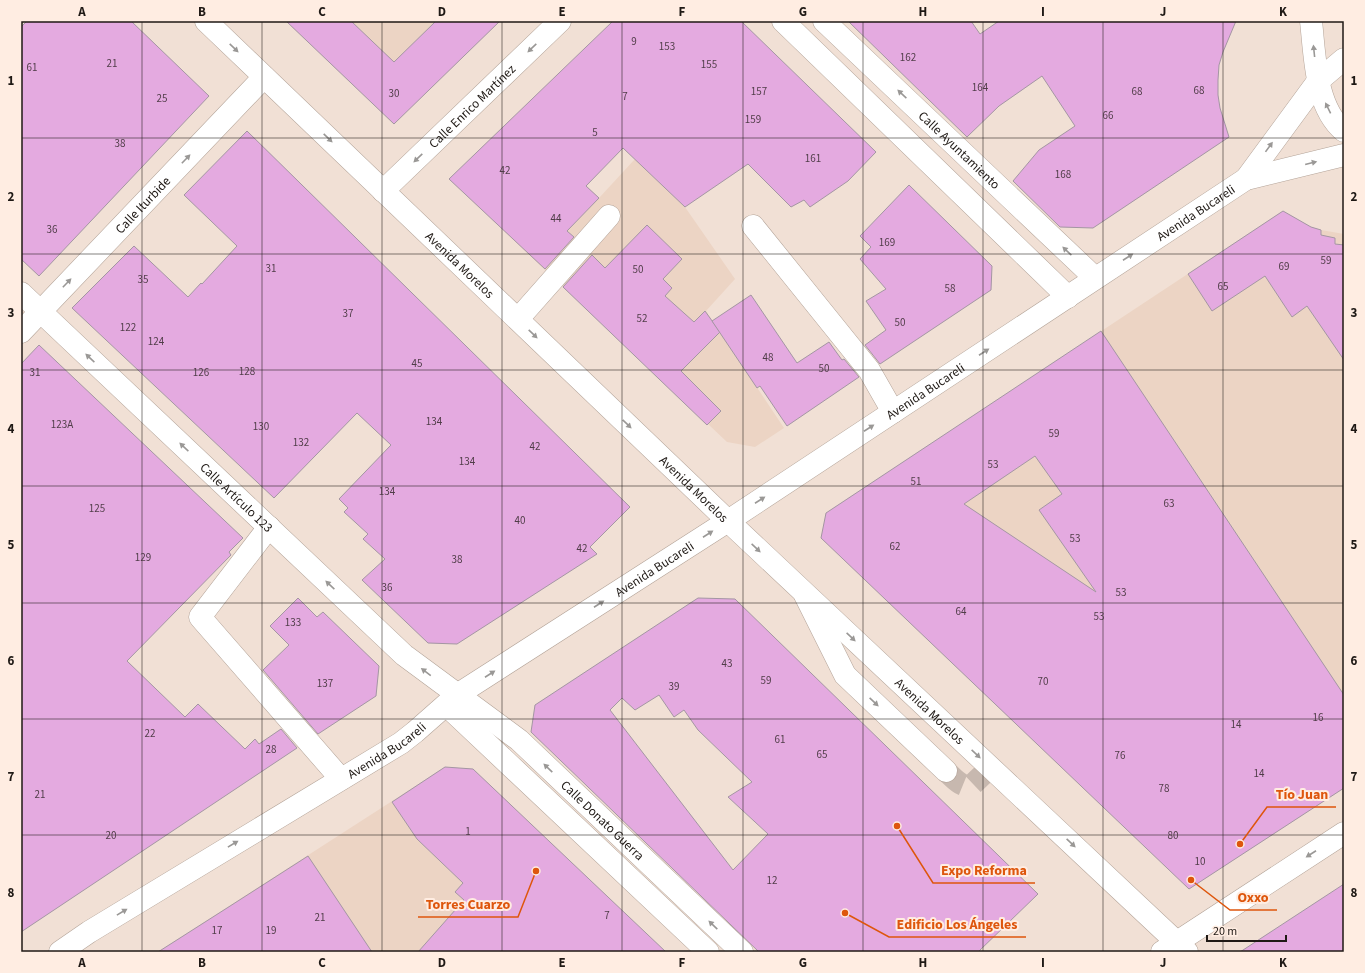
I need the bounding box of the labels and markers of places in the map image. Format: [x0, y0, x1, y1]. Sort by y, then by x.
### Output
callout: Tío Juan [1267, 781, 1336, 807]
callout: Expo Reforma [933, 857, 1035, 883]
callout: Oxxo [1230, 884, 1277, 910]
callout: Torres Cuarzo [418, 891, 518, 917]
callout: Edificio Los Ángeles [889, 911, 1026, 937]

